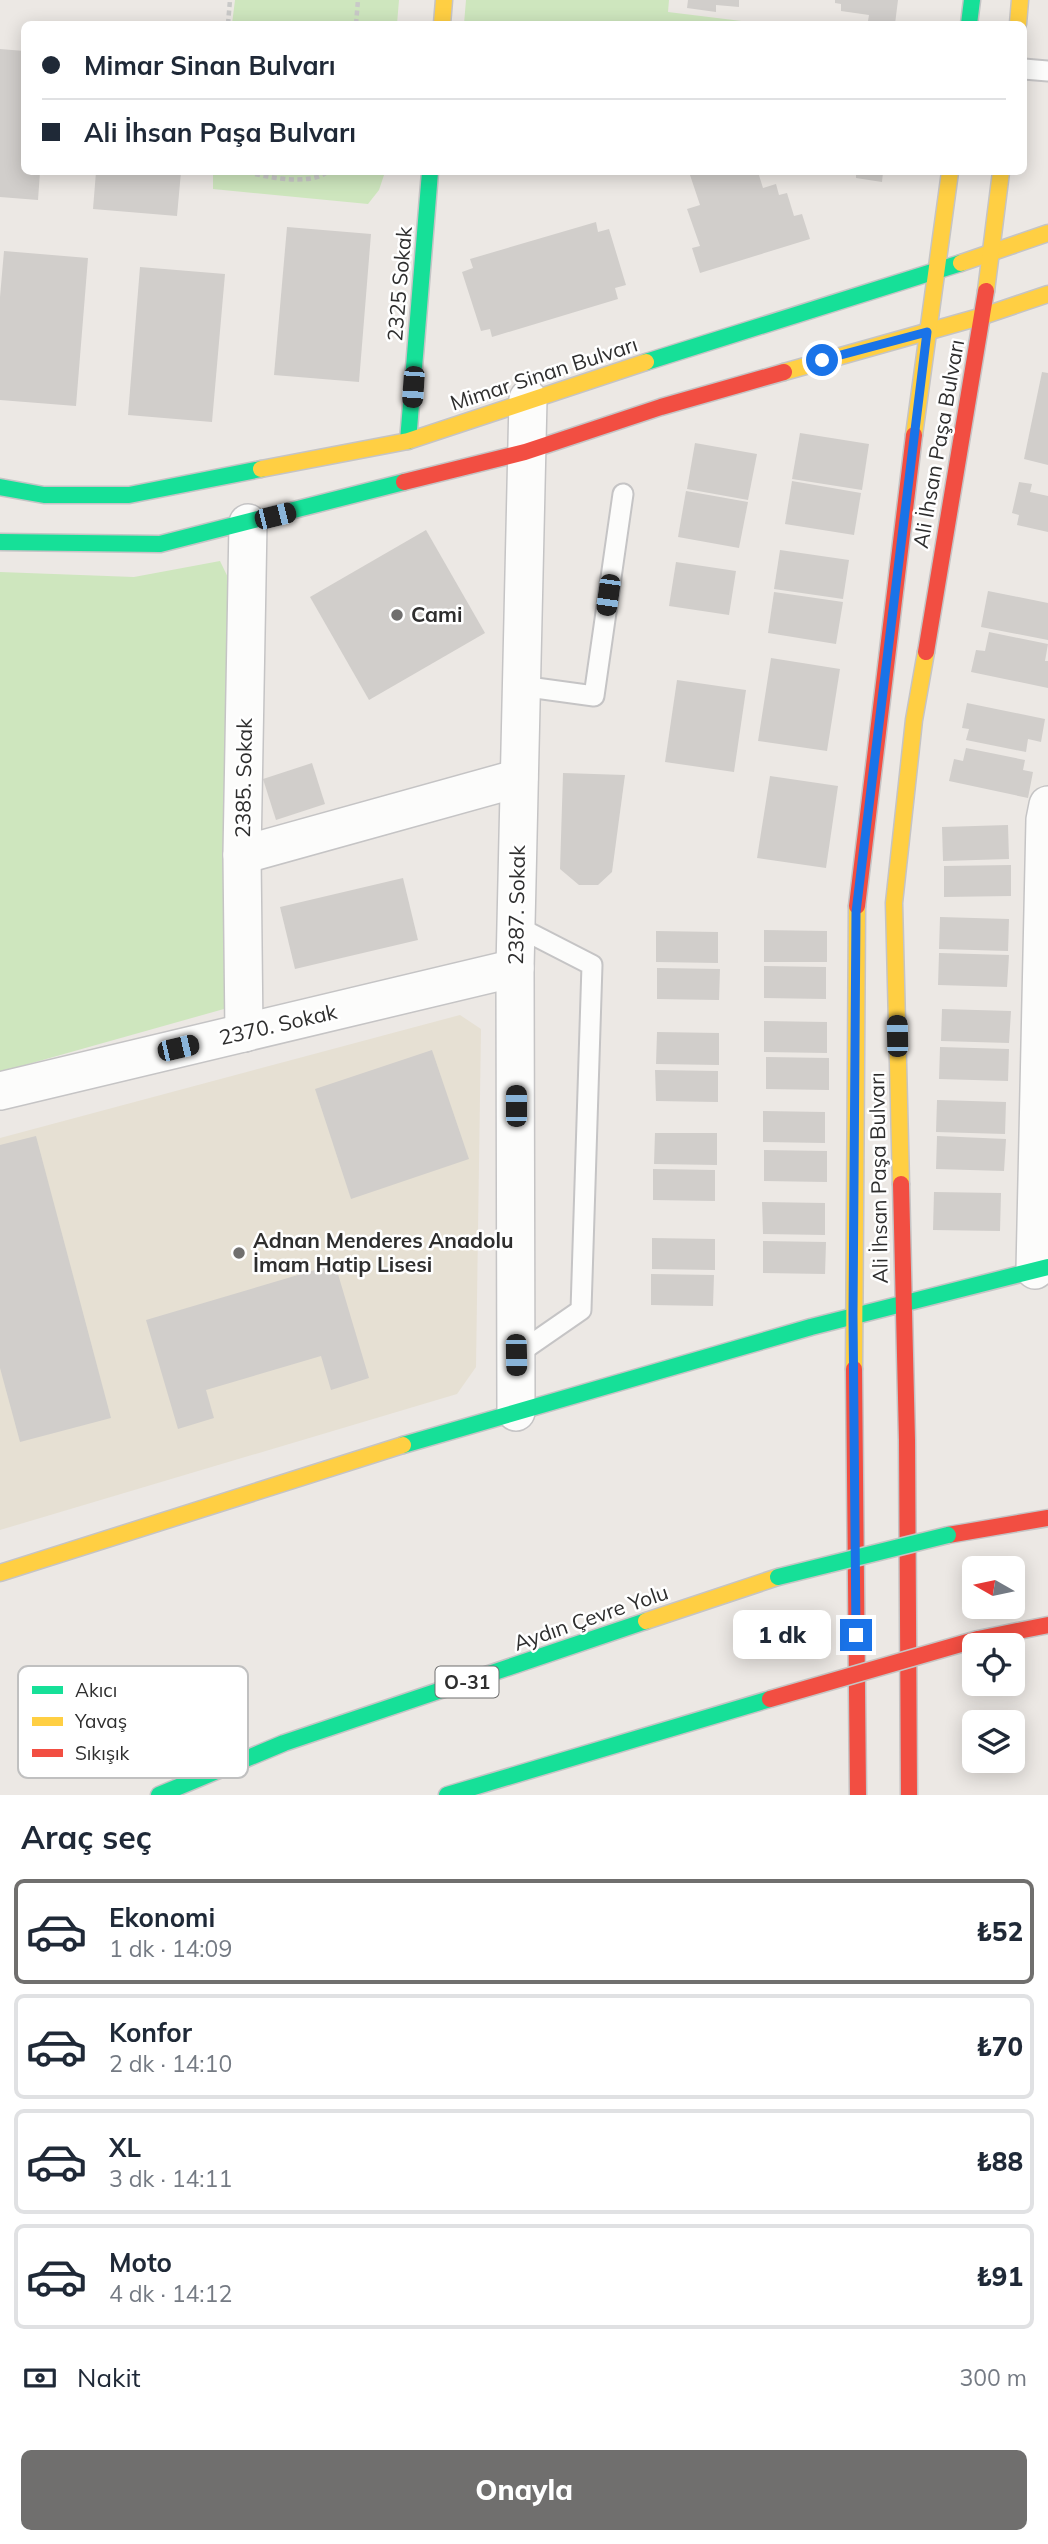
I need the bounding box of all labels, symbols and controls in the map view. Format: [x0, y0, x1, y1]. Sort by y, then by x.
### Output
text: Mimar Sinan Bulvarı [84, 49, 336, 82]
text: Ali İhsan Paşa Bulvarı [84, 116, 356, 149]
street label: 2325 Sokak [381, 225, 417, 342]
street label: Mimar Sinan Bulvarı [447, 330, 641, 416]
street label: Ali İhsan Paşa Bulvarı [907, 337, 969, 550]
route start [806, 344, 838, 376]
car [402, 365, 425, 409]
car [253, 501, 298, 531]
car [595, 573, 622, 617]
place label: Cami [411, 601, 462, 627]
marker: Cami [389, 607, 405, 623]
street label: 2385. Sokak [229, 718, 257, 838]
street label: 2387. Sokak [502, 845, 530, 965]
street label: 2370. Sokak [216, 998, 339, 1050]
car [887, 1015, 908, 1057]
car [156, 1033, 201, 1063]
street label: Ali İhsan Paşa Bulvarı [863, 1072, 893, 1284]
car [506, 1085, 527, 1127]
place label: Adnan Menderes Anadolu İmam Hatip Lisesi [253, 1227, 513, 1277]
marker: Adnan Menderes Anadolu İmam Hatip Lisesi [231, 1245, 247, 1261]
car [506, 1334, 527, 1376]
north arrow [962, 1556, 1026, 1619]
map controls [962, 1556, 1025, 1773]
street label: Aydın Çevre Yolu [510, 1578, 671, 1656]
callout: 1 dk [734, 1610, 832, 1660]
route end [840, 1619, 872, 1651]
text: 1 dk [758, 1620, 806, 1649]
button: locate [962, 1633, 1025, 1696]
legend [18, 1666, 248, 1778]
road number: O-31 [435, 1666, 498, 1698]
text: Akıcı [75, 1678, 117, 1702]
text: Yavaş [74, 1709, 127, 1733]
button: layers [962, 1710, 1025, 1773]
text: Sıkışık [75, 1741, 130, 1765]
text: Araç seç [21, 1817, 152, 1857]
icon: car [25, 1900, 88, 1963]
text: Ekonomi [109, 1901, 215, 1934]
text: ₺52 [976, 1915, 1023, 1948]
text: 1 dk · 14:09 [109, 1934, 232, 1963]
icon: car [25, 2015, 88, 2078]
text: Konfor [109, 2016, 192, 2049]
text: ₺70 [976, 2030, 1023, 2063]
text: 2 dk · 14:10 [109, 2049, 232, 2078]
icon: car [25, 2130, 88, 2193]
text: XL [109, 2131, 141, 2164]
text: ₺88 [976, 2145, 1023, 2178]
text: 3 dk · 14:11 [109, 2164, 232, 2193]
icon: car [25, 2245, 88, 2308]
text: Moto [109, 2246, 172, 2279]
text: ₺91 [976, 2260, 1023, 2293]
text: 4 dk · 14:12 [109, 2279, 232, 2308]
icon: cash [21, 2359, 59, 2397]
text: Nakit [77, 2361, 141, 2394]
text: 300 m [959, 2363, 1027, 2392]
button: Onayla [21, 2450, 1027, 2530]

